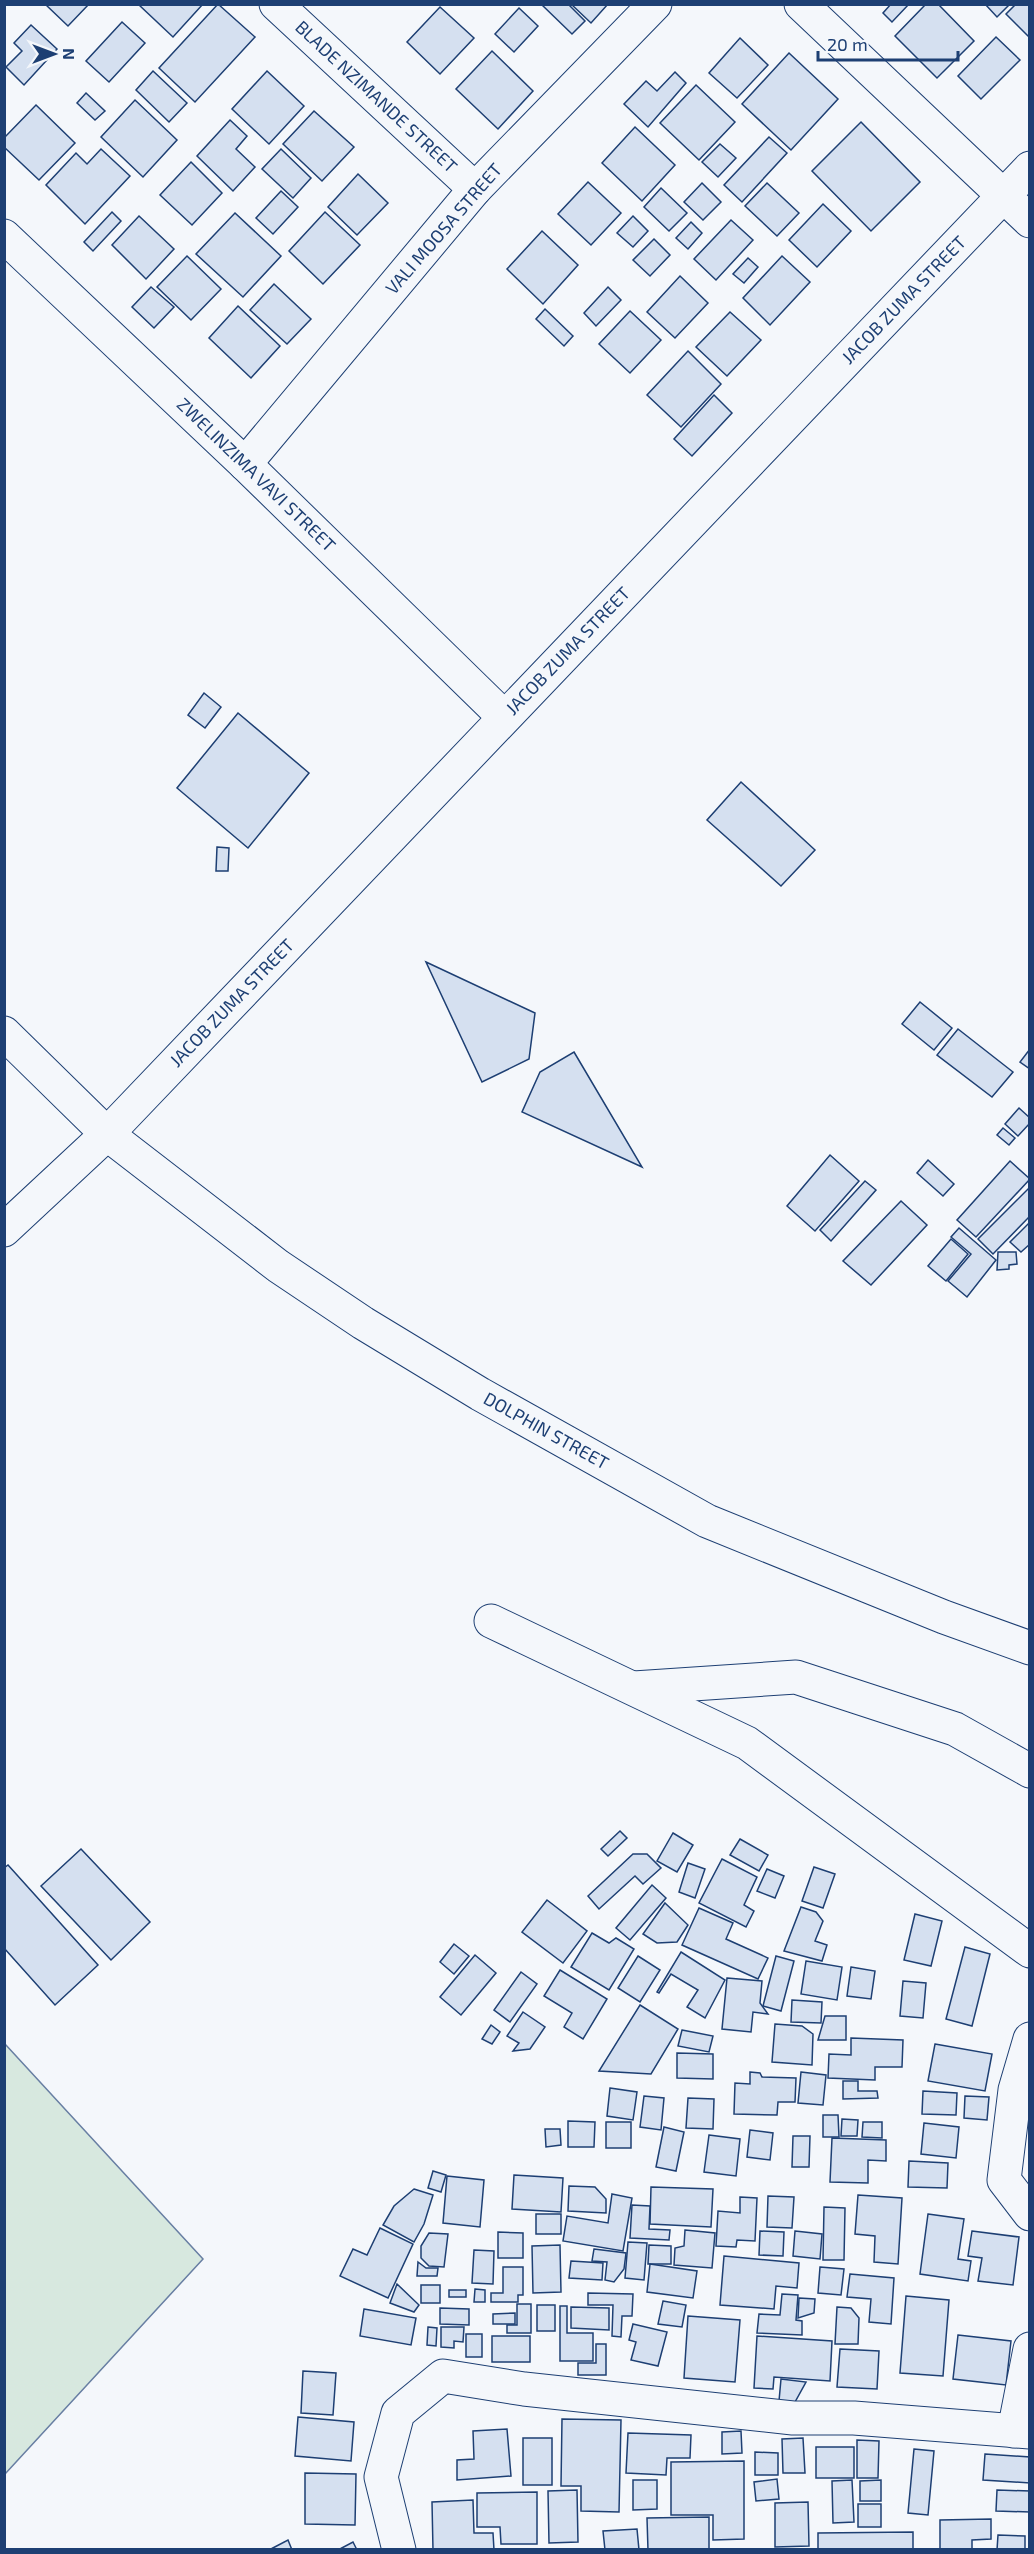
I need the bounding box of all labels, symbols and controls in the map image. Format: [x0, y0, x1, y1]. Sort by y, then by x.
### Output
street label: BLADE NZIMANDE STREET [291, 16, 463, 177]
north arrow [24, 24, 84, 84]
scale bar [818, 24, 958, 62]
text: 20 m [827, 33, 868, 55]
text: N [60, 48, 79, 60]
street label: VALI MOOSA STREET [380, 158, 507, 298]
street label: JACOB ZUMA STREET [836, 230, 970, 368]
street label: ZWELINZIMA VAVI STREET [173, 393, 341, 556]
street label: JACOB ZUMA STREET [500, 581, 634, 719]
street label: JACOB ZUMA STREET [164, 933, 298, 1071]
street label: DOLPHIN STREET [480, 1387, 613, 1474]

